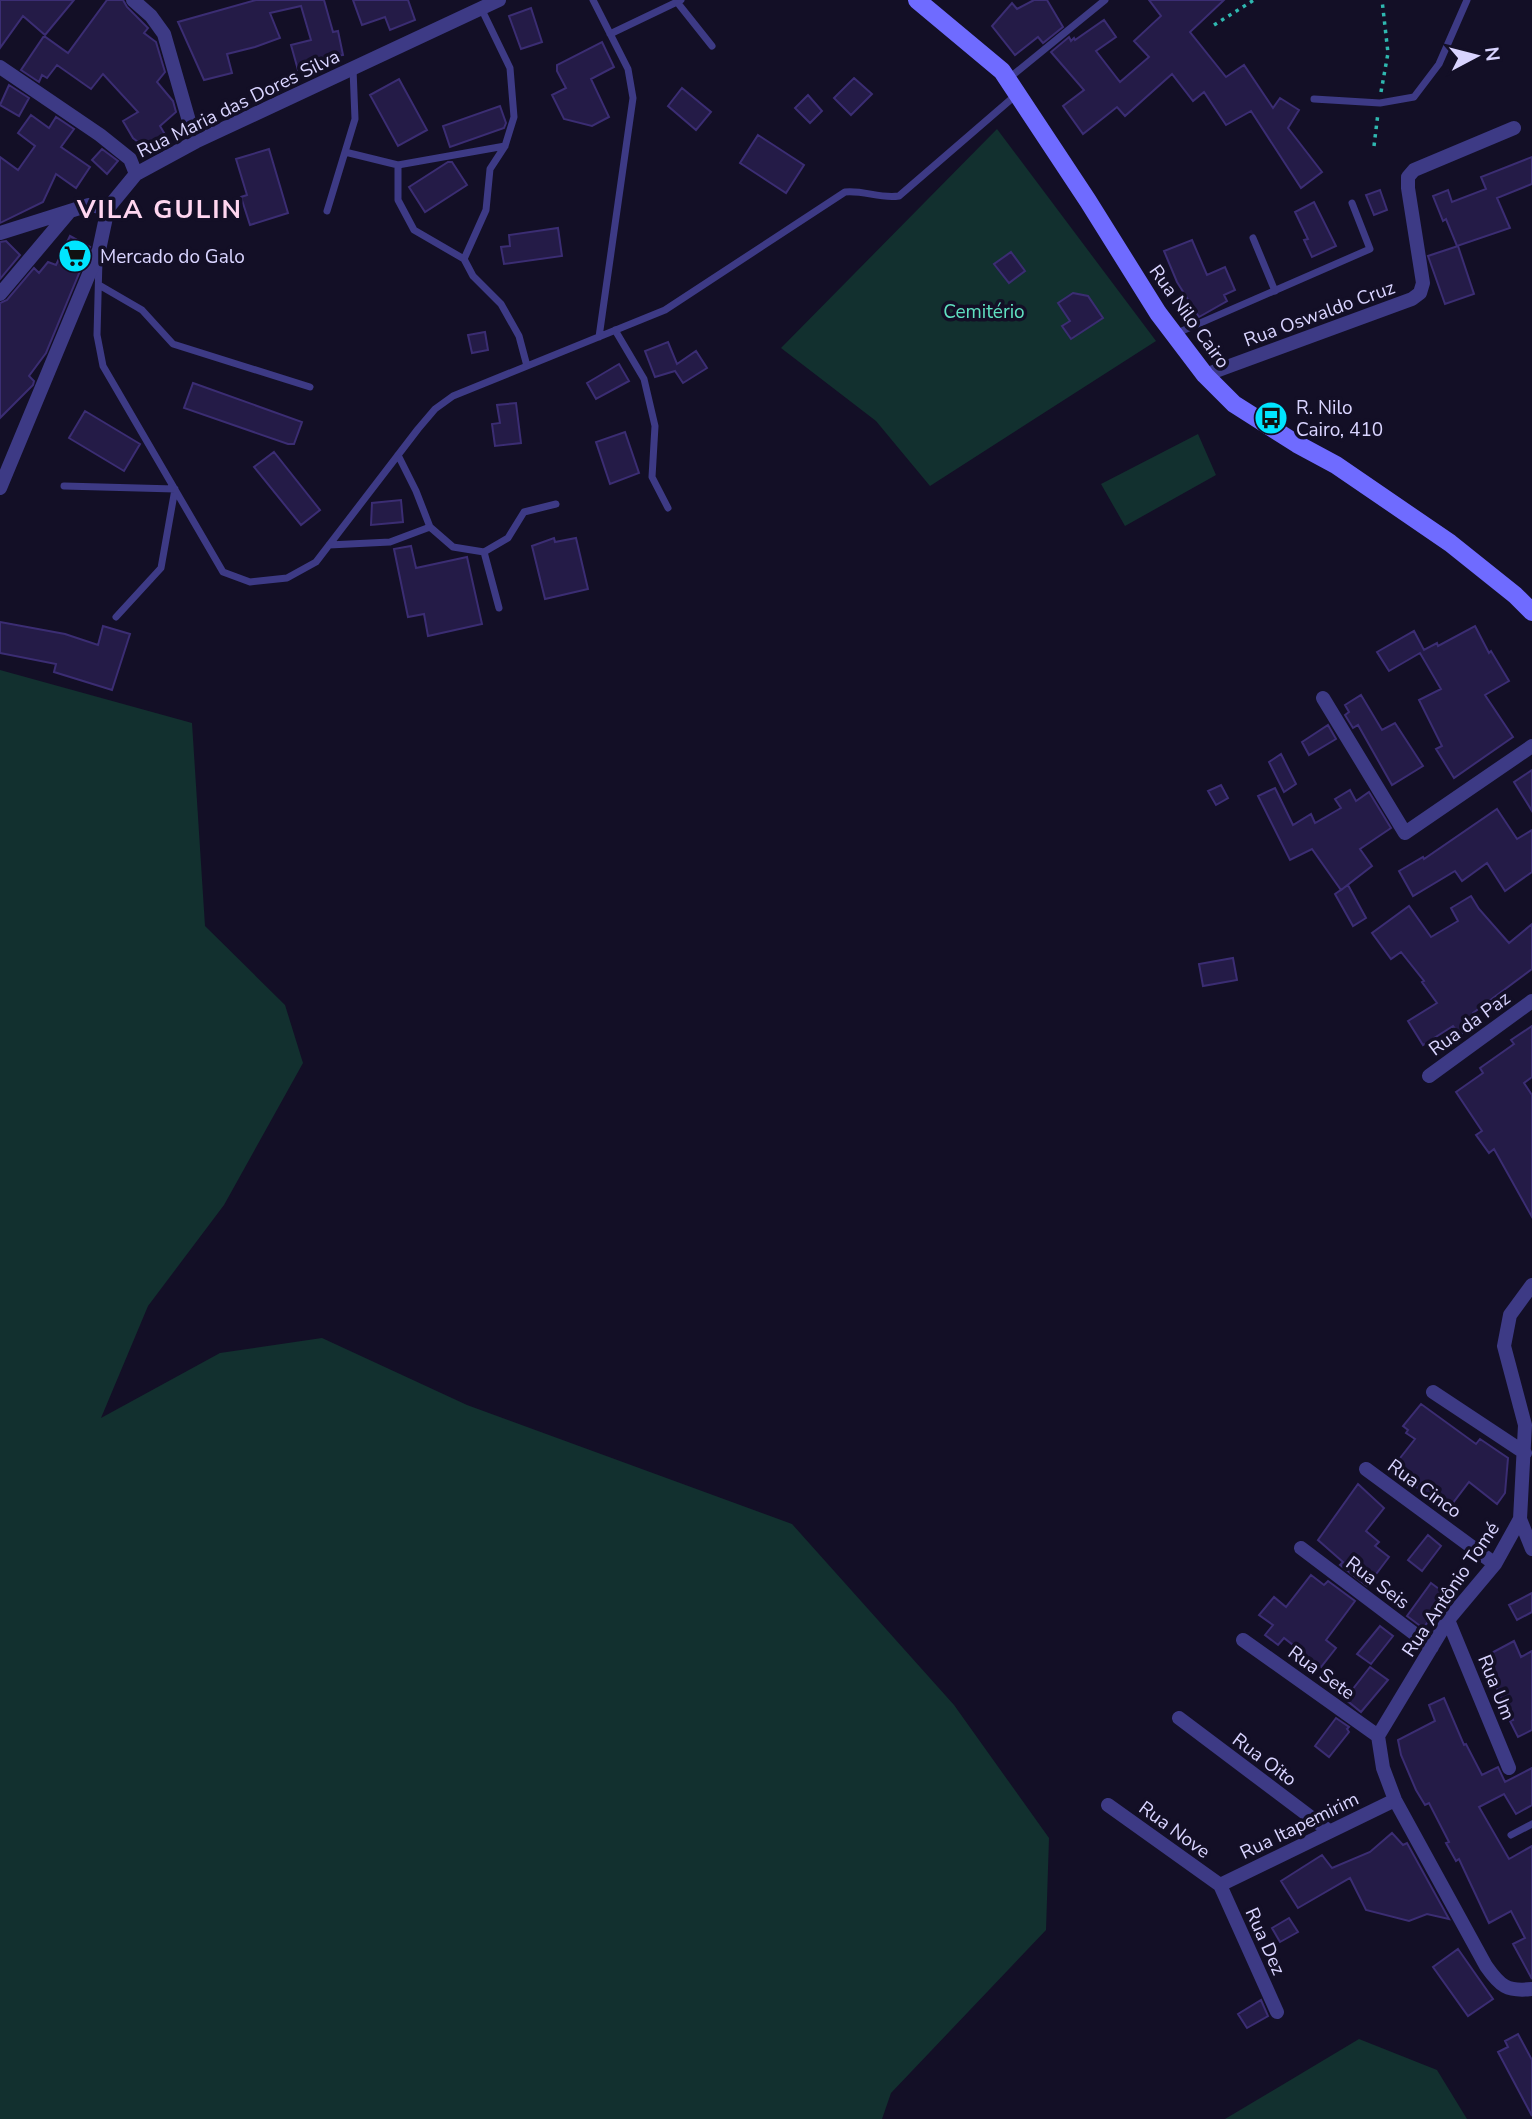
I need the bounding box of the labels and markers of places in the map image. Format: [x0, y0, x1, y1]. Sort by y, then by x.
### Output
supermarket icon: Mercado do Galo [56, 237, 94, 275]
place label: Mercado do Galo [100, 244, 245, 270]
place label: R. Nilo Cairo, 410 [1296, 395, 1383, 443]
bus stop icon: R. Nilo Cairo, 410 [1252, 399, 1290, 437]

